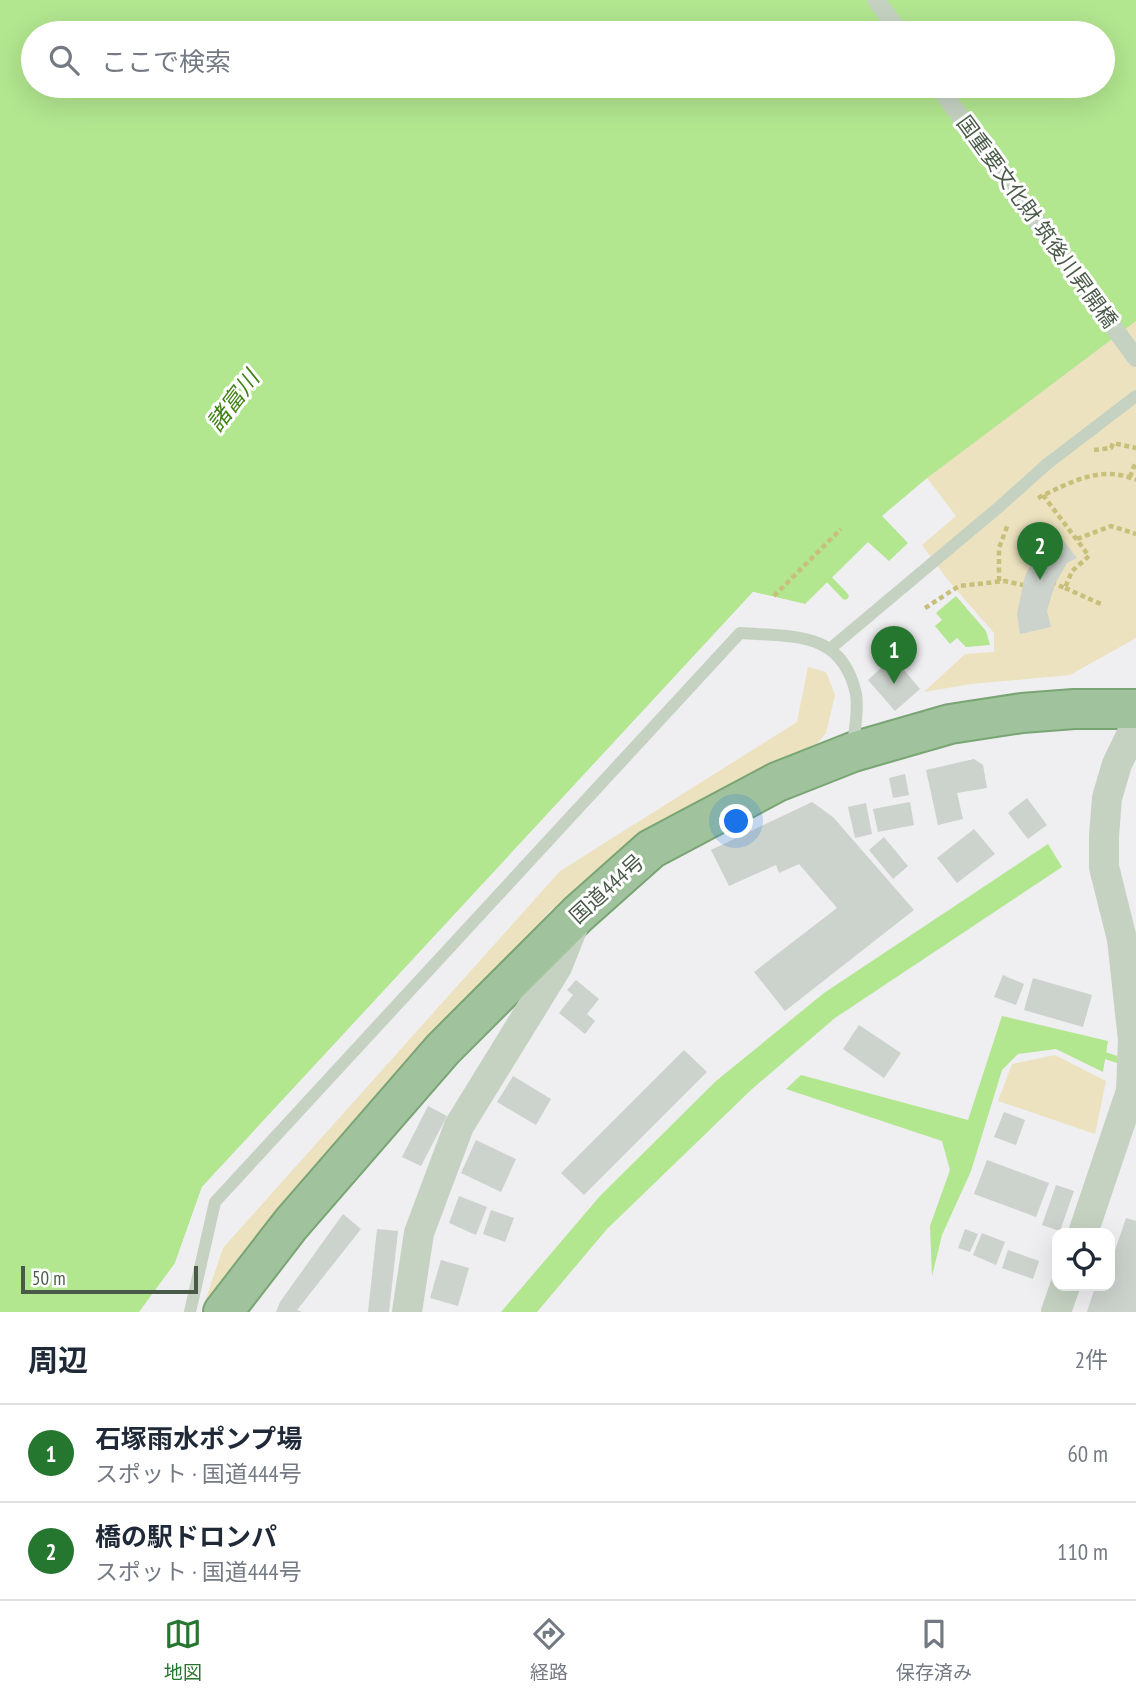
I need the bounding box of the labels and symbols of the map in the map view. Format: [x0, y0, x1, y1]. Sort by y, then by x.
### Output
street label: 国重要文化財 筑後川昇開橋 [951, 110, 1124, 333]
water label: 諸富川 [200, 362, 267, 437]
pin: 2 [1017, 522, 1063, 580]
pin: 1 [871, 626, 917, 684]
your location [719, 804, 753, 838]
street label: 国道444号 [564, 848, 650, 929]
scale bar [21, 1263, 198, 1295]

